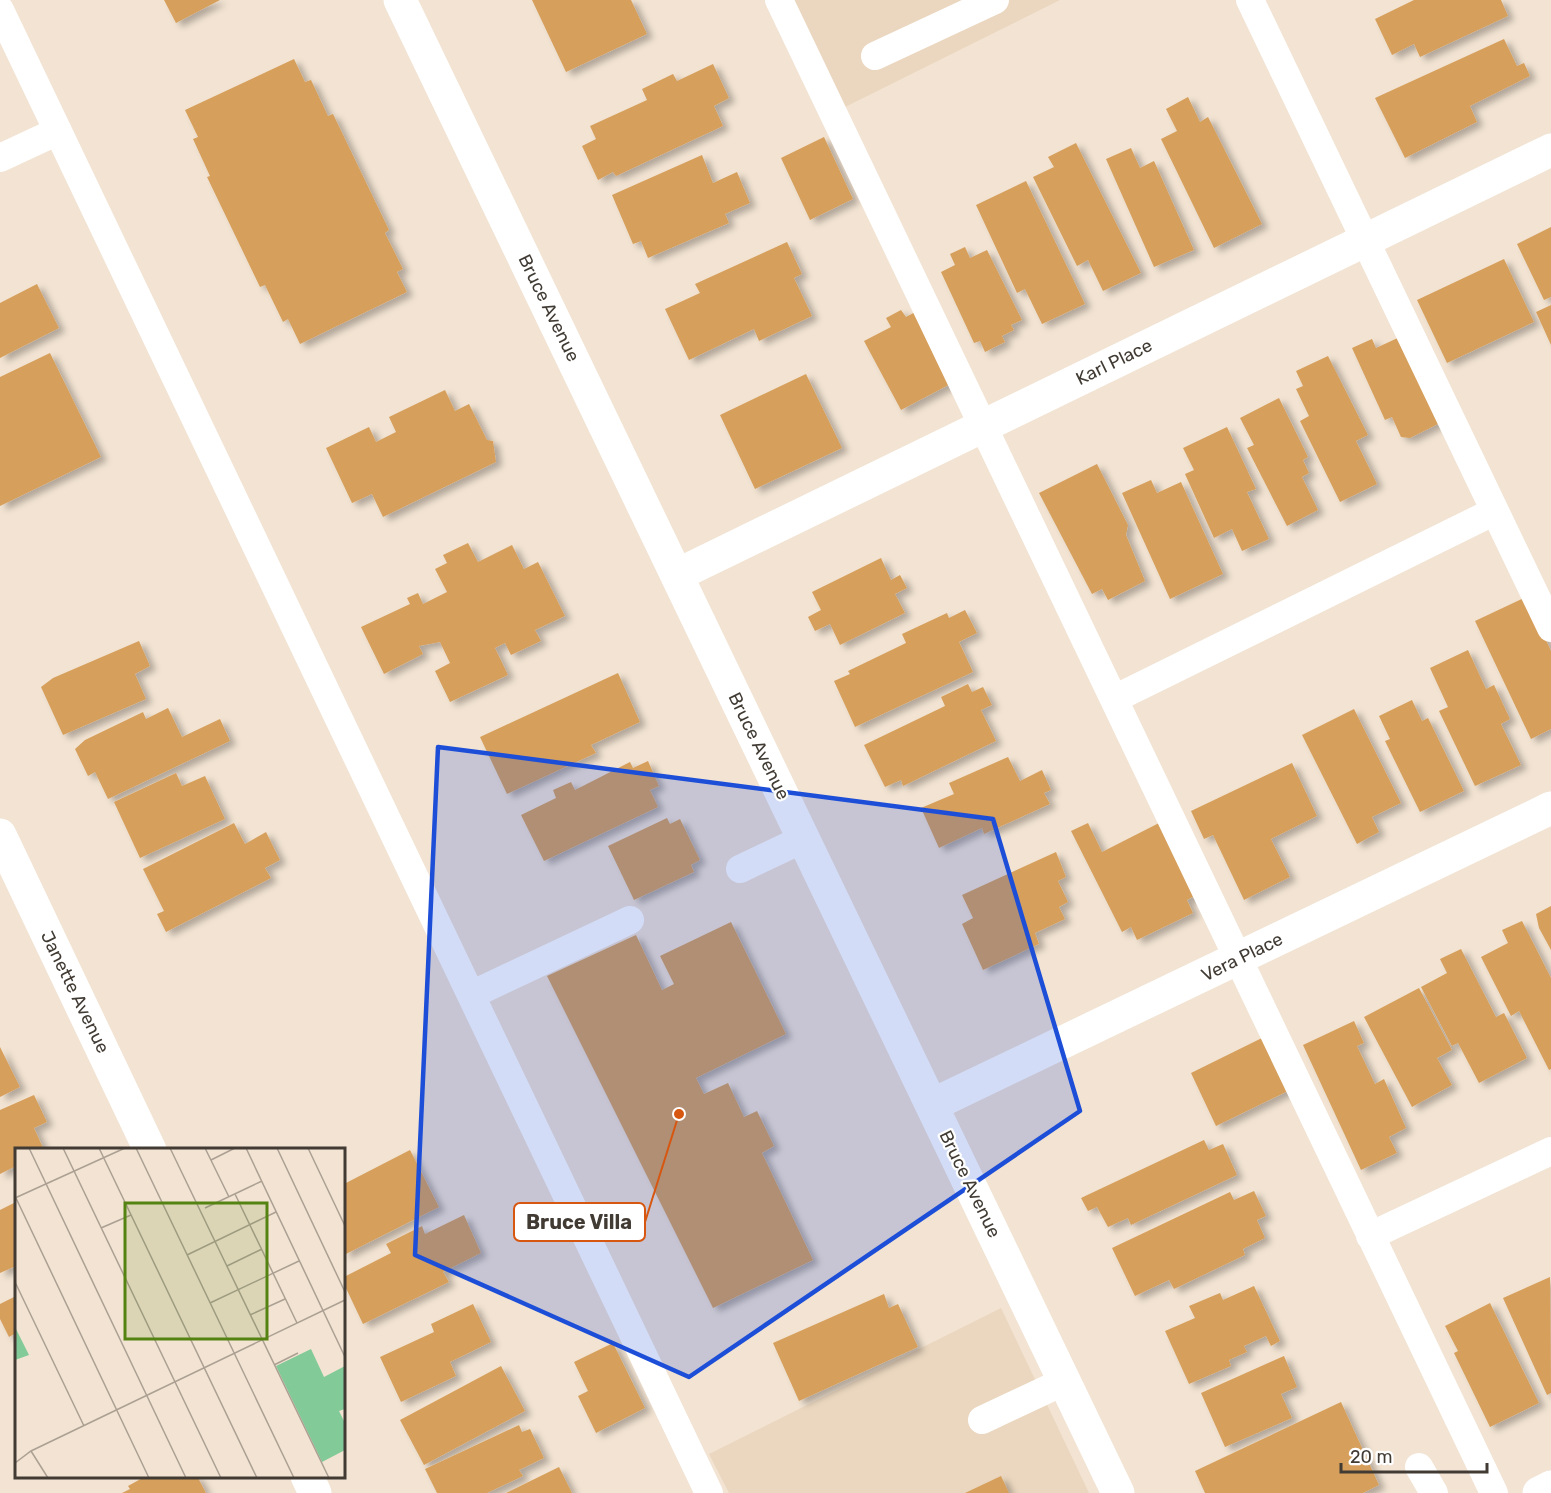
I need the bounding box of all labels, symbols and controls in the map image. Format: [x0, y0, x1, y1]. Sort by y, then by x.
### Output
street label: Bruce Avenue [514, 251, 584, 365]
street label: Karl Place [1072, 334, 1156, 390]
street label: Bruce Avenue [724, 689, 794, 803]
street label: Janette Avenue [36, 927, 114, 1057]
street label: Vera Place [1198, 928, 1286, 986]
street label: Bruce Avenue [935, 1127, 1005, 1241]
inset map [15, 1148, 345, 1478]
callout: Bruce Villa [514, 1203, 645, 1241]
text: Bruce Villa [526, 1210, 632, 1234]
scale bar [1341, 1436, 1486, 1474]
text: 20 m [1350, 1446, 1392, 1468]

